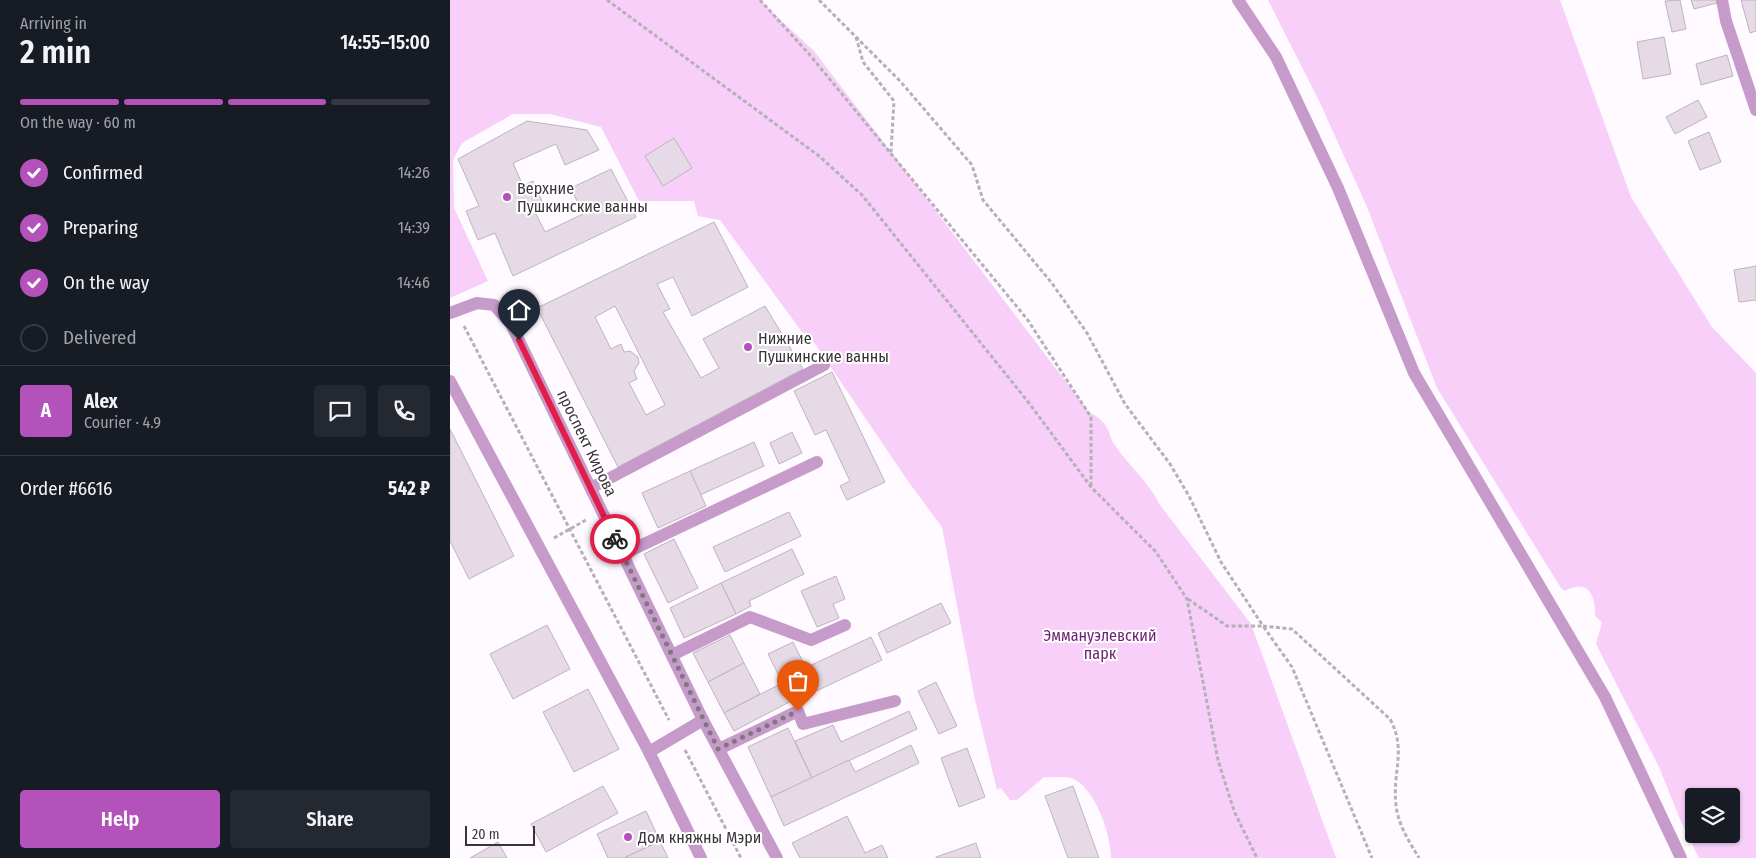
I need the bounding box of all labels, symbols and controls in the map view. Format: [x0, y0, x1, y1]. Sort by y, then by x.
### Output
text: Arriving in [20, 14, 87, 33]
text: 14:55–15:00 [340, 31, 430, 54]
text: 2 min [20, 33, 91, 71]
text: On the way · 60 m [20, 113, 136, 132]
icon: check [20, 159, 48, 187]
text: Confirmed [63, 161, 143, 184]
text: 14:26 [398, 163, 430, 182]
place label: Верхние Пушкинские ванны [517, 179, 648, 216]
marker: Верхние Пушкинские ванны [501, 191, 513, 203]
icon: check [20, 214, 48, 242]
text: Preparing [63, 216, 138, 239]
text: 14:39 [398, 218, 430, 237]
icon: check [20, 269, 48, 297]
text: On the way [63, 271, 149, 294]
text: 14:46 [397, 273, 430, 292]
pin [498, 289, 540, 340]
icon: home [505, 296, 533, 324]
text: Delivered [63, 326, 137, 349]
place label: Нижние Пушкинские ванны [758, 329, 889, 366]
marker: Нижние Пушкинские ванны [742, 341, 754, 353]
button: chat [314, 385, 366, 437]
button: phone [378, 385, 430, 437]
street label: проспект Кирова [553, 387, 621, 500]
text: Alex [84, 390, 118, 413]
text: A [41, 399, 51, 422]
text: Courier · 4.9 [84, 413, 161, 432]
text: Order #6616 [20, 477, 113, 500]
text: 542 ₽ [388, 477, 430, 500]
courier [590, 514, 640, 564]
icon: bike [601, 525, 629, 553]
park label: Эммануэлевский парк [1043, 626, 1157, 663]
pin [777, 660, 819, 711]
icon: bag [784, 667, 812, 695]
map controls [1685, 788, 1740, 843]
button: layers [1685, 788, 1740, 843]
button: Help [20, 790, 220, 848]
button: Share [230, 790, 430, 848]
scale bar [465, 823, 535, 846]
text: 20 m [472, 826, 500, 843]
place label: Дом княжны Мэри [637, 828, 761, 847]
marker: Дом княжны Мэри [622, 831, 634, 843]

